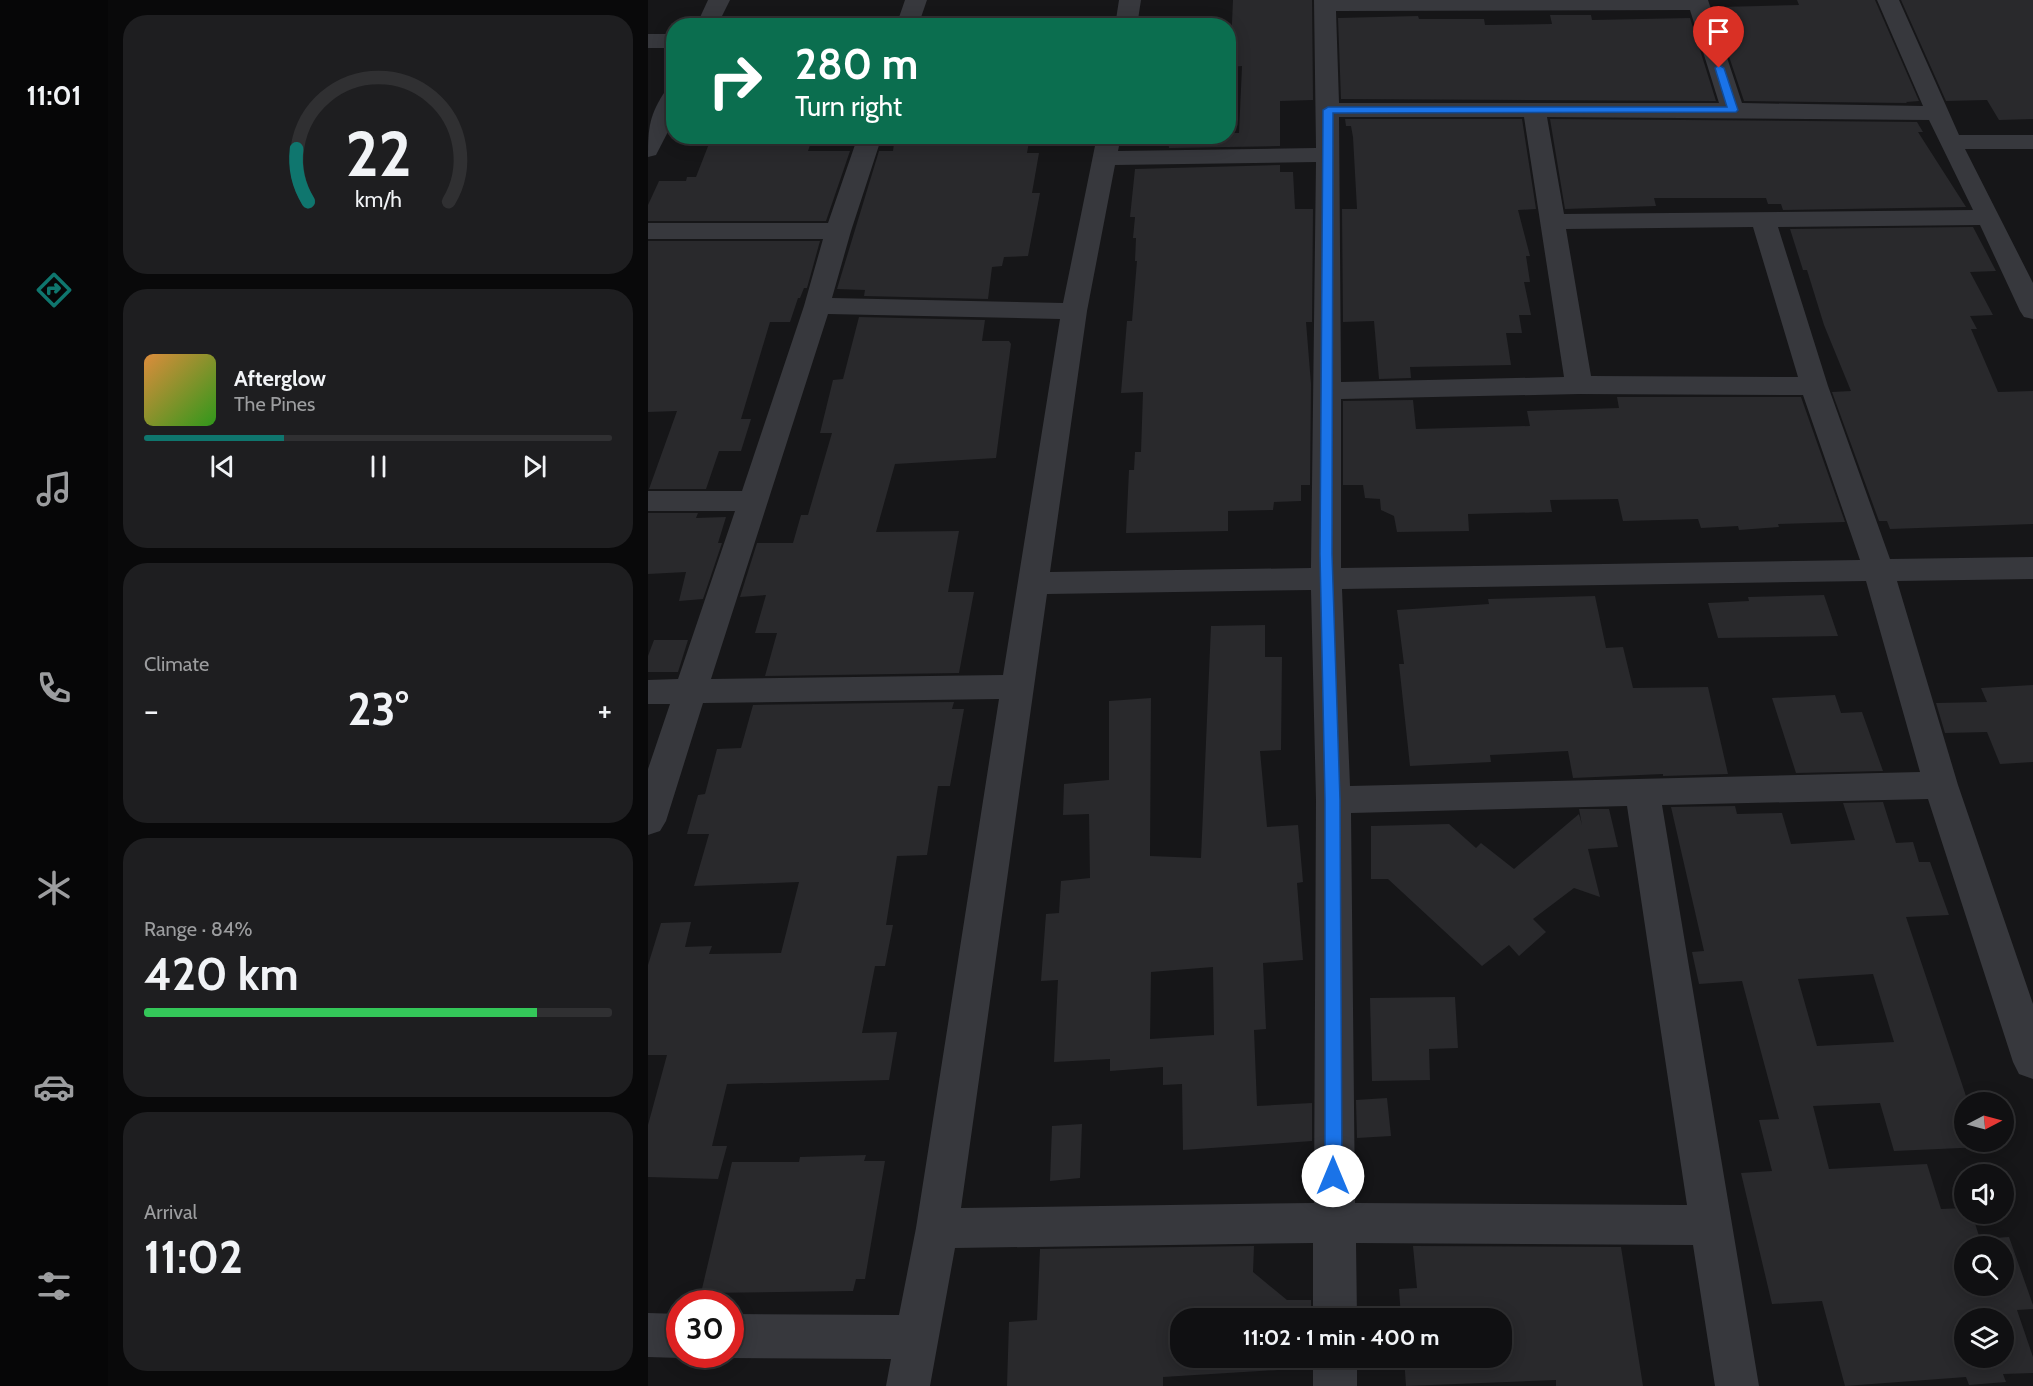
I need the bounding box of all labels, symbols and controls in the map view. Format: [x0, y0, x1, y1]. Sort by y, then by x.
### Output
pin [1693, 6, 1744, 68]
icon: arrive [1702, 15, 1735, 48]
text: 280 m [795, 38, 918, 90]
icon: right [696, 42, 774, 120]
text: 11:01 [27, 79, 81, 112]
text: Turn right [795, 90, 902, 123]
text: 22 [345, 116, 411, 192]
text: km/h [355, 186, 401, 212]
icon: directions [33, 269, 75, 311]
text: Afterglow [234, 365, 326, 392]
text: The Pines [234, 392, 315, 416]
icon: previous [206, 450, 239, 483]
icon: pause [362, 450, 395, 483]
icon: next [518, 450, 551, 483]
icon: music [33, 468, 75, 510]
text: Climate [144, 652, 209, 676]
icon: phone [33, 667, 75, 709]
text: 23° [347, 682, 409, 736]
text: − [144, 690, 159, 730]
text: + [597, 690, 612, 730]
icon: climate [33, 867, 75, 909]
text: Range · 84% [144, 917, 252, 941]
text: 420 km [144, 947, 299, 1001]
icon: car [33, 1066, 75, 1108]
north arrow [1954, 1092, 2014, 1152]
map controls [1954, 1092, 2014, 1368]
position arrow [1301, 1144, 1365, 1208]
button: sound [1954, 1164, 2014, 1224]
text: Arrival [144, 1200, 197, 1224]
text: 11:02 [144, 1230, 243, 1284]
button: search [1954, 1236, 2014, 1296]
icon: filters [33, 1265, 75, 1307]
speed limit sign: 30 [666, 1290, 744, 1368]
button: layers [1954, 1308, 2014, 1368]
text: 11:02 · 1 min · 400 m [1243, 1324, 1439, 1351]

